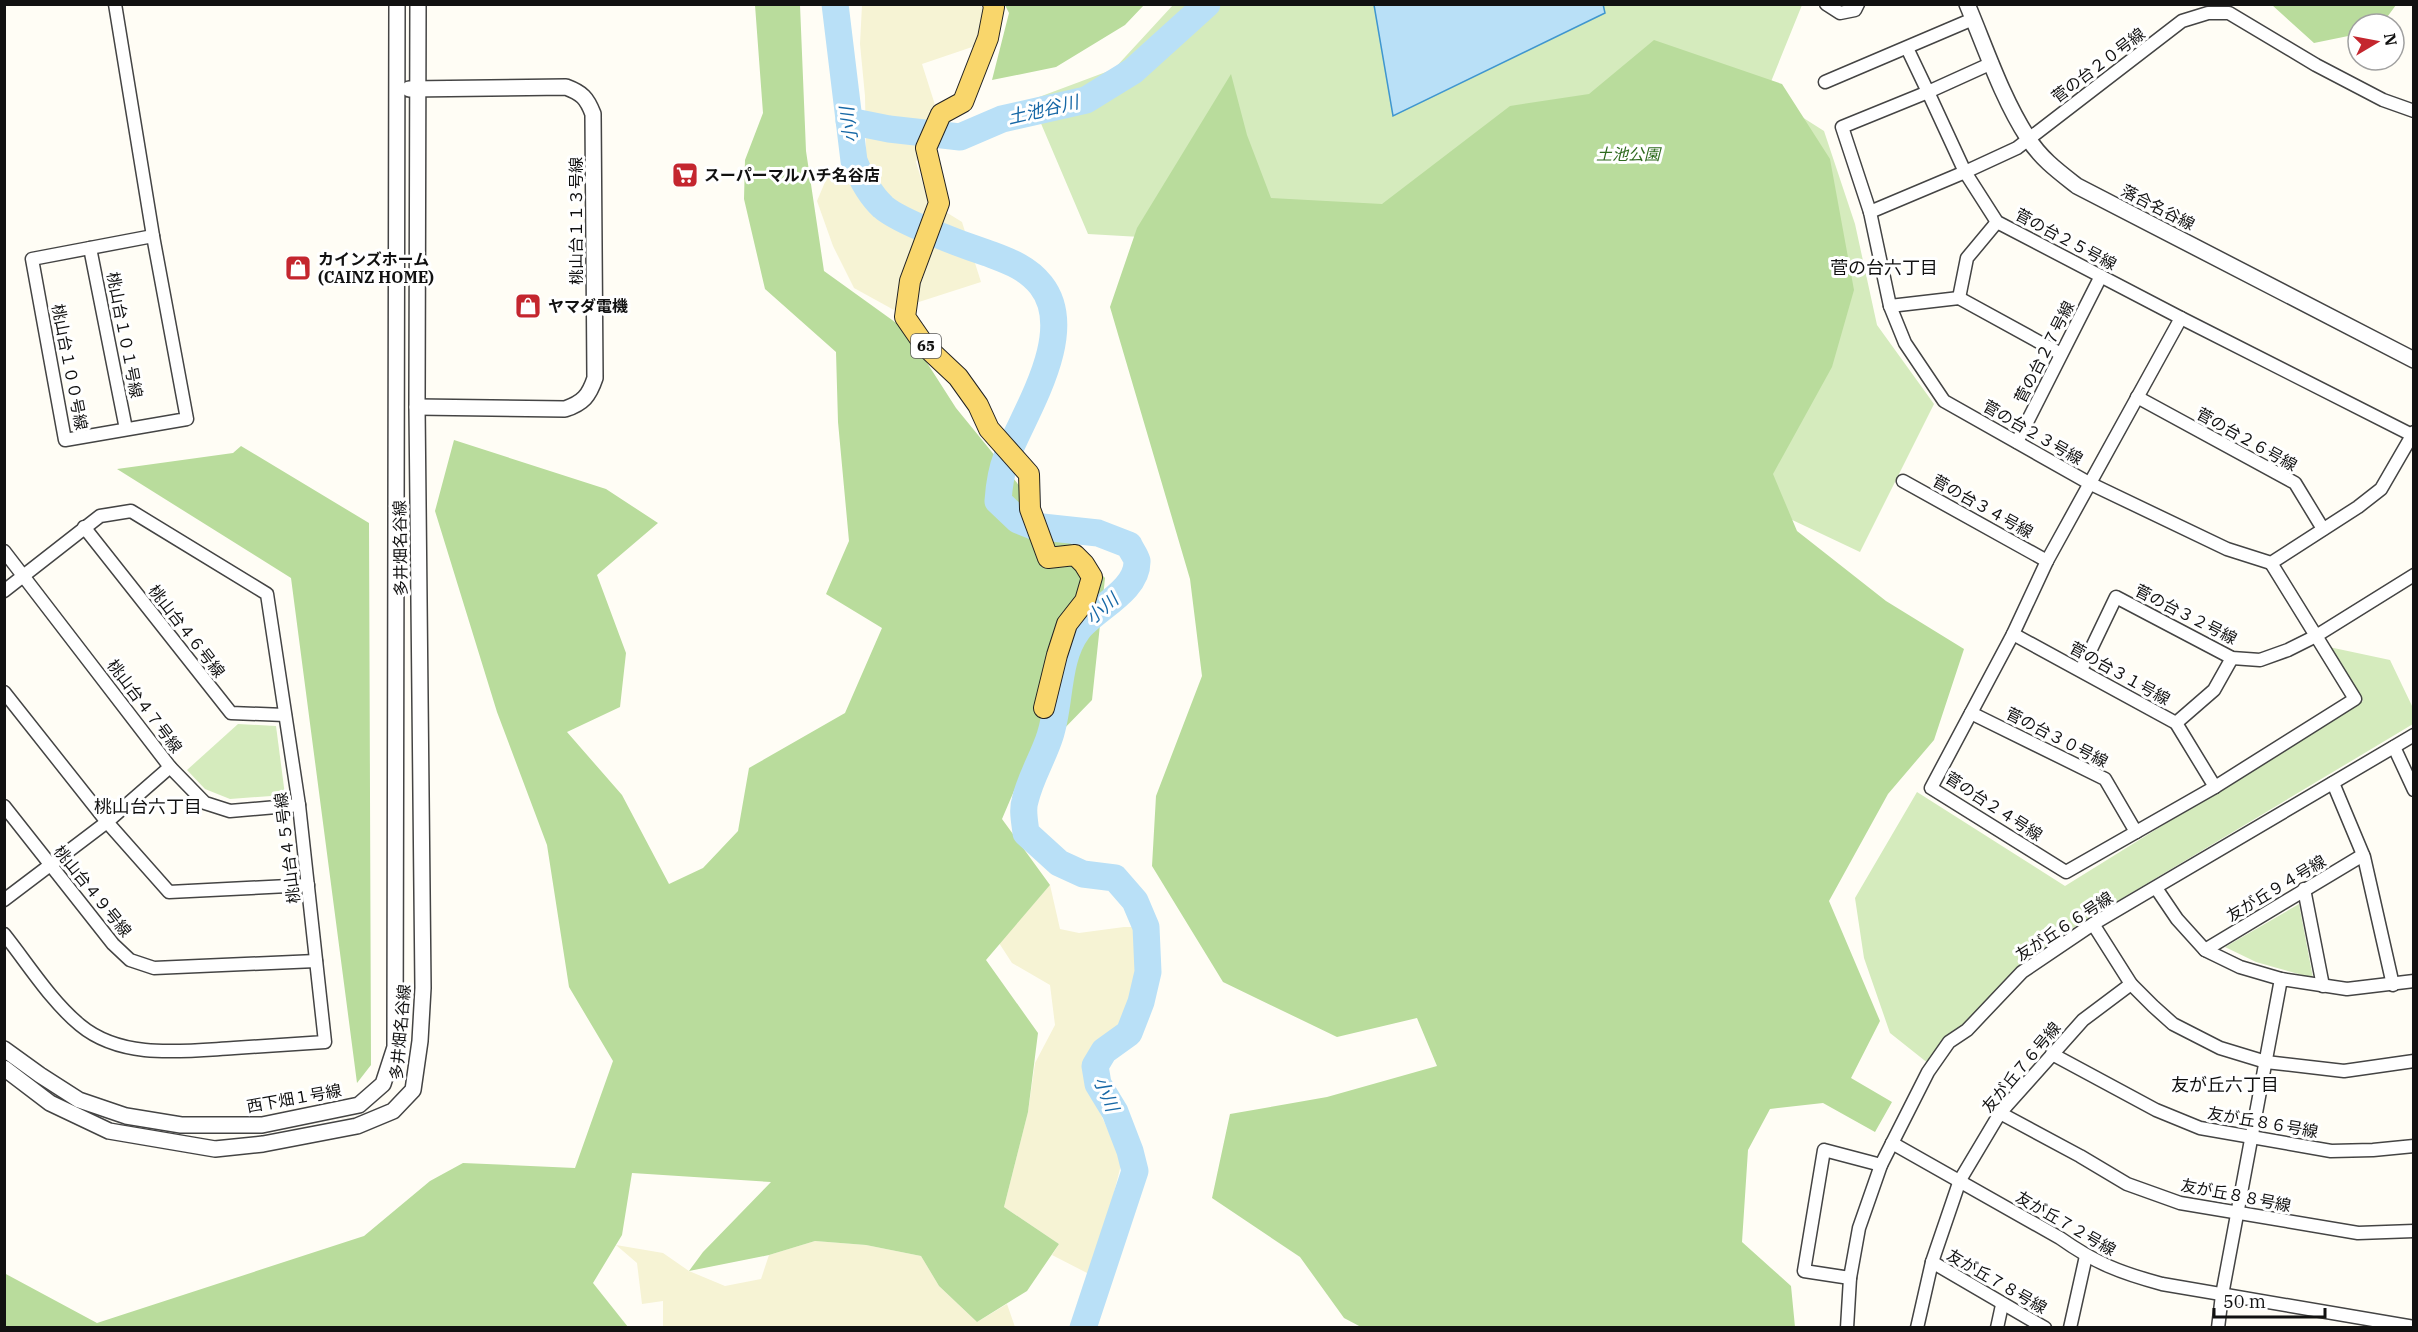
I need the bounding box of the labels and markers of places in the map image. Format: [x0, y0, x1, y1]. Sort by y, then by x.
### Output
supermarket icon: スーパーマルハチ名谷店 [670, 160, 700, 190]
place label: スーパーマルハチ名谷店 [704, 165, 880, 185]
place label: カインズホーム (CAINZ HOME) [318, 249, 434, 287]
shop icon: カインズホーム (CAINZ HOME) [283, 253, 313, 283]
shop icon: ヤマダ電機 [513, 291, 543, 321]
place label: ヤマダ電機 [548, 296, 628, 316]

